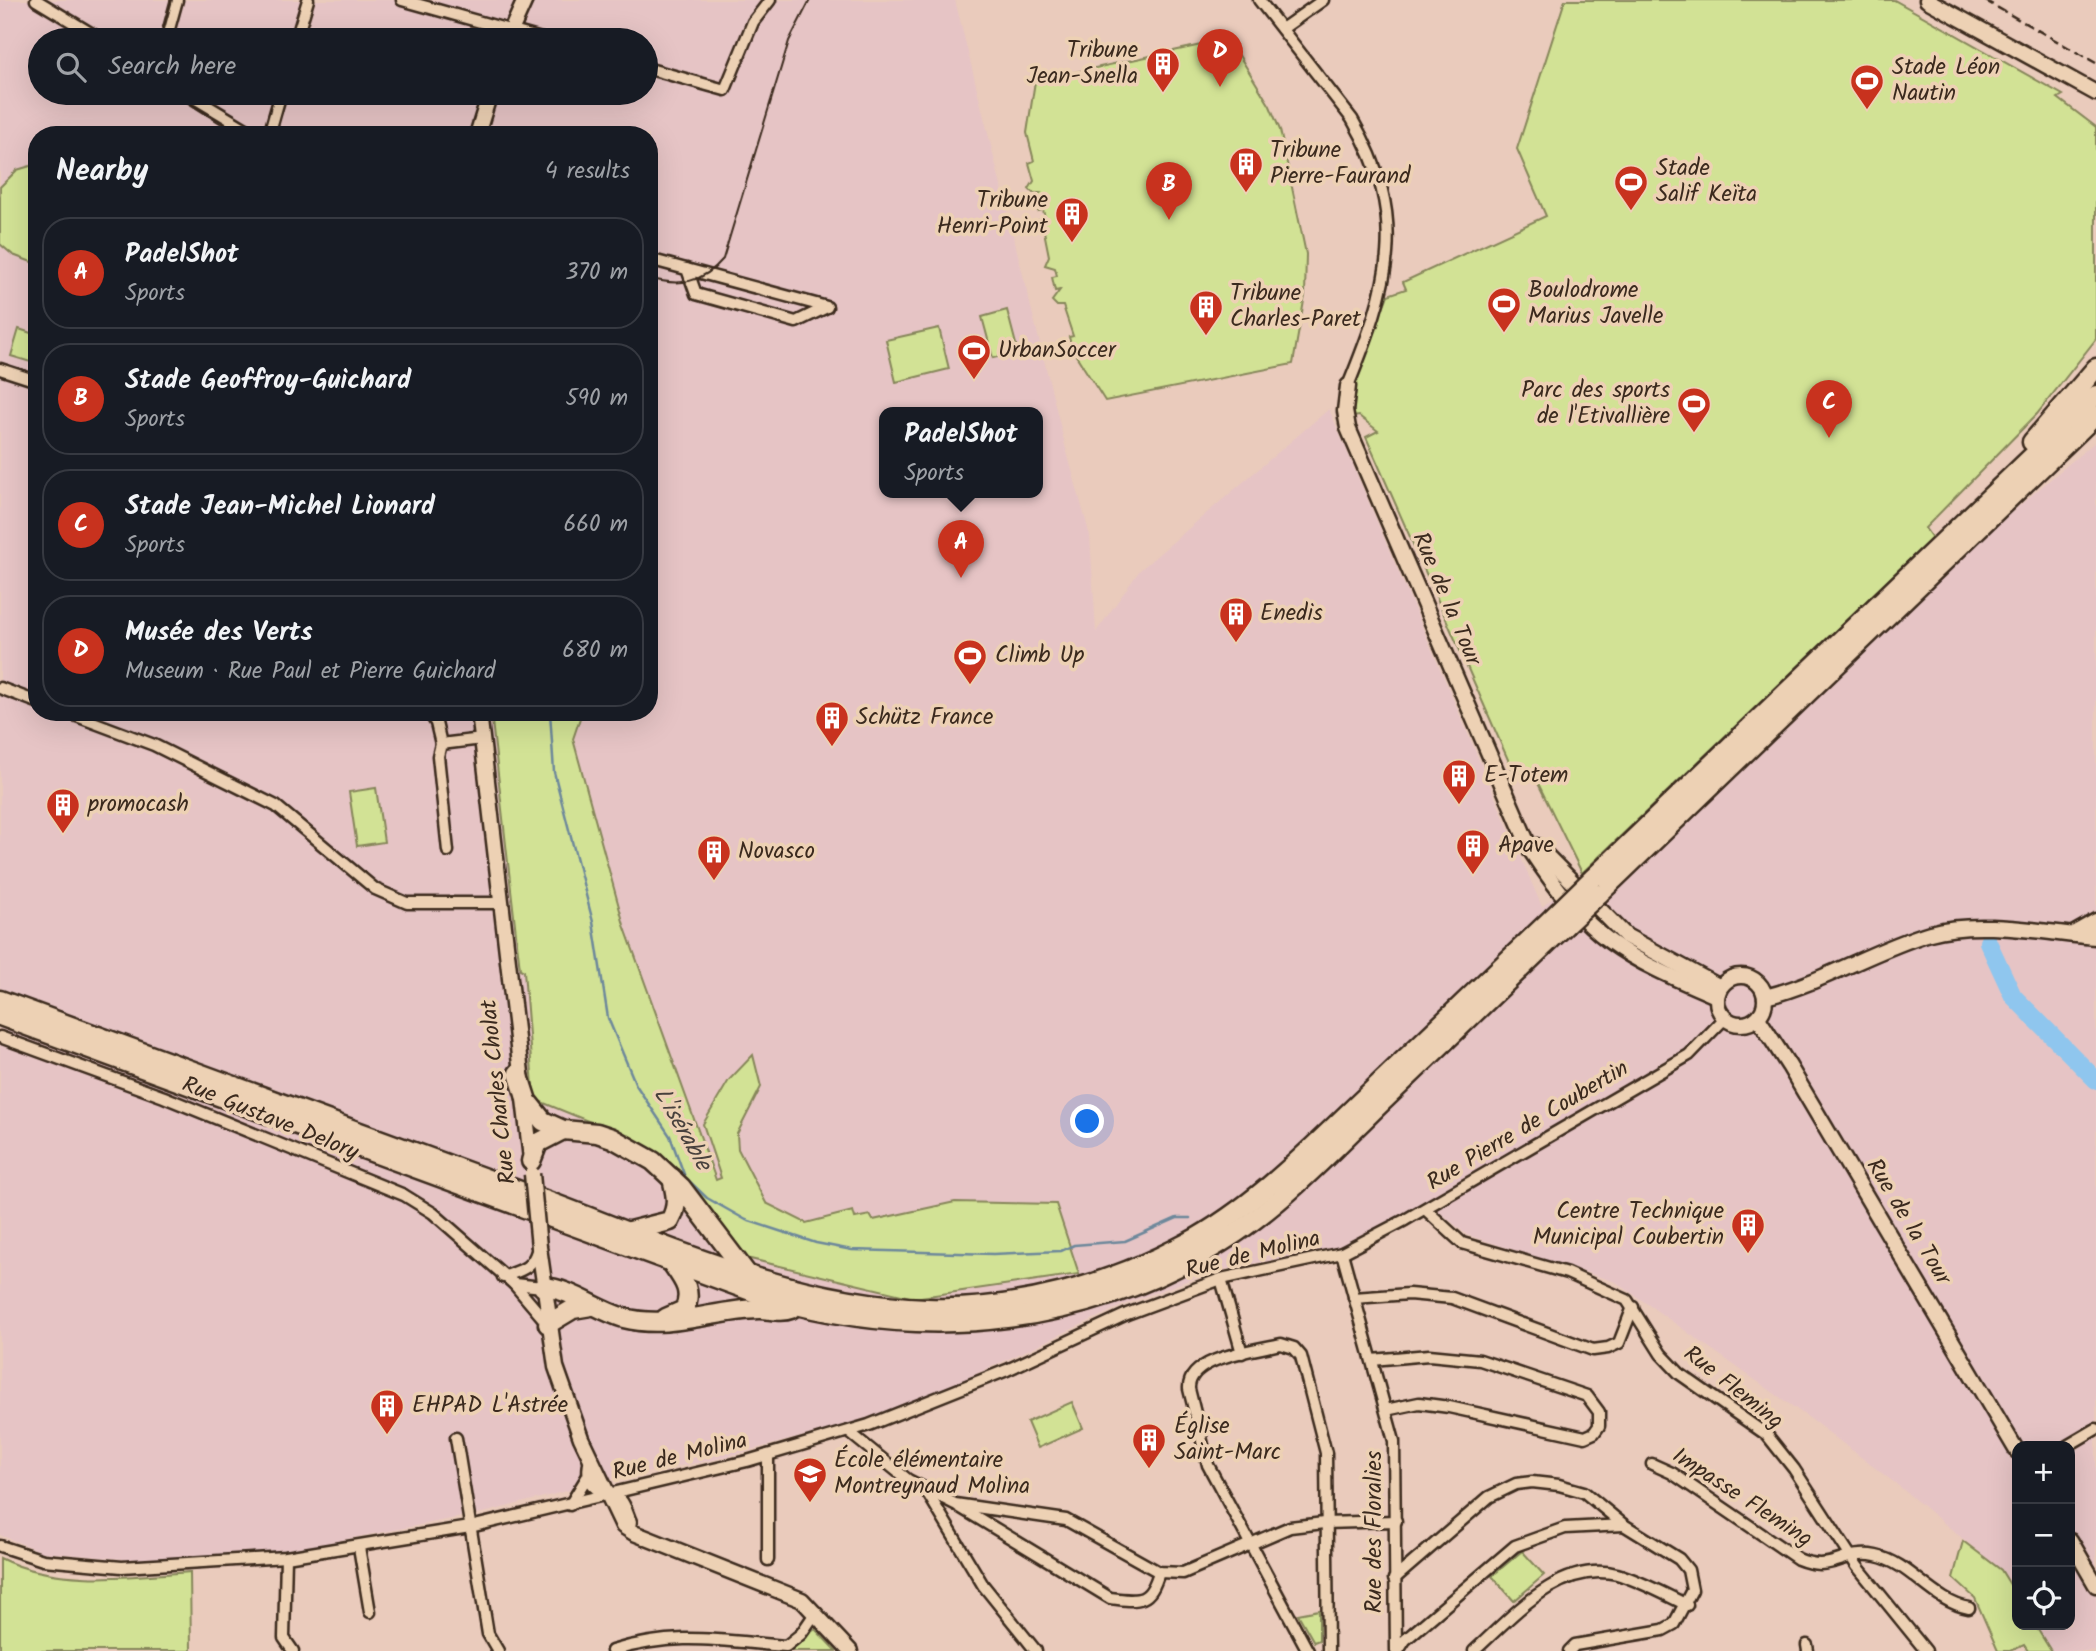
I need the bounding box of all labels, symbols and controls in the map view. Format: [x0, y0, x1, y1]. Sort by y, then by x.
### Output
search box [28, 28, 658, 105]
pin: D [1197, 29, 1243, 87]
place label: Tribune Jean-Snella [1026, 33, 1138, 95]
building icon: Tribune Jean-Snella [1144, 45, 1182, 94]
text: Search here [108, 46, 236, 88]
icon: search [52, 48, 90, 86]
place label: Stade Léon Nautin [1892, 50, 2000, 112]
sports icon: Stade Léon Nautin [1848, 62, 1886, 111]
place label: Tribune Pierre-Faurand [1270, 133, 1411, 195]
building icon: Tribune Pierre-Faurand [1227, 145, 1265, 194]
text: Nearby [56, 148, 148, 196]
place label: Stade Salif Keïta [1656, 151, 1757, 213]
text: 4 results [545, 154, 630, 190]
pin: B [1146, 162, 1192, 220]
sports icon: Stade Salif Keïta [1612, 163, 1650, 212]
place label: Tribune Henri-Point [937, 183, 1049, 245]
building icon: Tribune Henri-Point [1053, 195, 1091, 244]
text: PadelShot [125, 234, 239, 276]
text: A [74, 255, 88, 291]
text: 370 m [565, 255, 628, 291]
place label: Boulodrome Marius Javelle [1528, 273, 1663, 335]
text: Sports [125, 276, 185, 312]
place label: Tribune Charles-Paret [1230, 276, 1362, 338]
sports icon: Boulodrome Marius Javelle [1485, 285, 1523, 334]
building icon: Tribune Charles-Paret [1187, 288, 1225, 337]
sports icon: UrbanSoccer [955, 332, 993, 381]
place label: UrbanSoccer [998, 333, 1117, 369]
text: Stade Geoffroy-Guichard [125, 360, 411, 402]
place label: Parc des sports de l'Etivallière [1521, 373, 1670, 435]
pin: C [1806, 380, 1852, 438]
text: B [74, 381, 88, 417]
text: 590 m [565, 381, 628, 417]
sports icon: Parc des sports de l'Etivallière [1675, 385, 1713, 434]
text: Sports [125, 402, 185, 438]
popup [879, 407, 1043, 498]
text: PadelShot [904, 414, 1018, 456]
text: Sports [904, 456, 964, 492]
text: Stade Jean-Michel Lionard [125, 486, 435, 528]
text: C [74, 507, 88, 543]
text: 660 m [563, 507, 628, 543]
pin: A [938, 520, 984, 578]
street label: Rue de la Tour [1402, 527, 1491, 673]
text: Sports [125, 528, 185, 564]
building icon: Enedis [1217, 595, 1255, 644]
place label: Enedis [1260, 596, 1323, 632]
text: Musée des Verts [125, 612, 313, 654]
text: D [73, 633, 89, 669]
text: 680 m [562, 633, 628, 669]
sports icon: Climb Up [951, 637, 989, 686]
place label: Climb Up [995, 638, 1084, 674]
text: Museum · Rue Paul et Pierre Guichard [125, 654, 496, 690]
building icon: Schütz France [813, 699, 851, 748]
place label: Schütz France [856, 700, 993, 736]
building icon: E-Totem [1440, 757, 1478, 806]
place label: E-Totem [1484, 758, 1568, 794]
building icon: promocash [44, 786, 82, 835]
place label: promocash [87, 787, 189, 823]
building icon: Apave [1454, 827, 1492, 876]
place label: Apave [1498, 828, 1554, 864]
building icon: Novasco [695, 833, 733, 882]
place label: Novasco [738, 834, 815, 870]
street label: Rue Charles Cholat [471, 997, 527, 1186]
street label: Rue Pierre de Coubertin [1420, 1051, 1636, 1201]
street label: Rue Gustave Delory [176, 1067, 364, 1171]
water label: L'isérable [642, 1080, 723, 1180]
your location [1070, 1104, 1104, 1138]
street label: Rue de la Tour [1856, 1152, 1961, 1293]
place label: Centre Technique Municipal Coubertin [1533, 1194, 1724, 1256]
building icon: Centre Technique Municipal Coubertin [1729, 1206, 1767, 1255]
street label: Rue de Molina [1182, 1221, 1324, 1289]
street label: Rue Fleming [1675, 1337, 1791, 1439]
building icon: EHPAD L'Astrée [368, 1387, 406, 1436]
place label: EHPAD L'Astrée [412, 1388, 568, 1424]
place label: Église Saint-Marc [1174, 1409, 1281, 1471]
building icon: Église Saint-Marc [1130, 1421, 1168, 1470]
street label: Rue de Molina [609, 1423, 751, 1491]
street label: Impasse Fleming [1665, 1439, 1819, 1557]
map controls [2012, 1441, 2075, 1630]
button: + [2012, 1441, 2075, 1504]
place label: École élémentaire Montreynaud Molina [834, 1443, 1030, 1505]
street label: Rue des Floralies [1357, 1450, 1393, 1613]
school or university icon: École élémentaire Montreynaud Molina [791, 1455, 829, 1504]
button: − [2012, 1504, 2075, 1567]
button: locate [2012, 1567, 2075, 1630]

